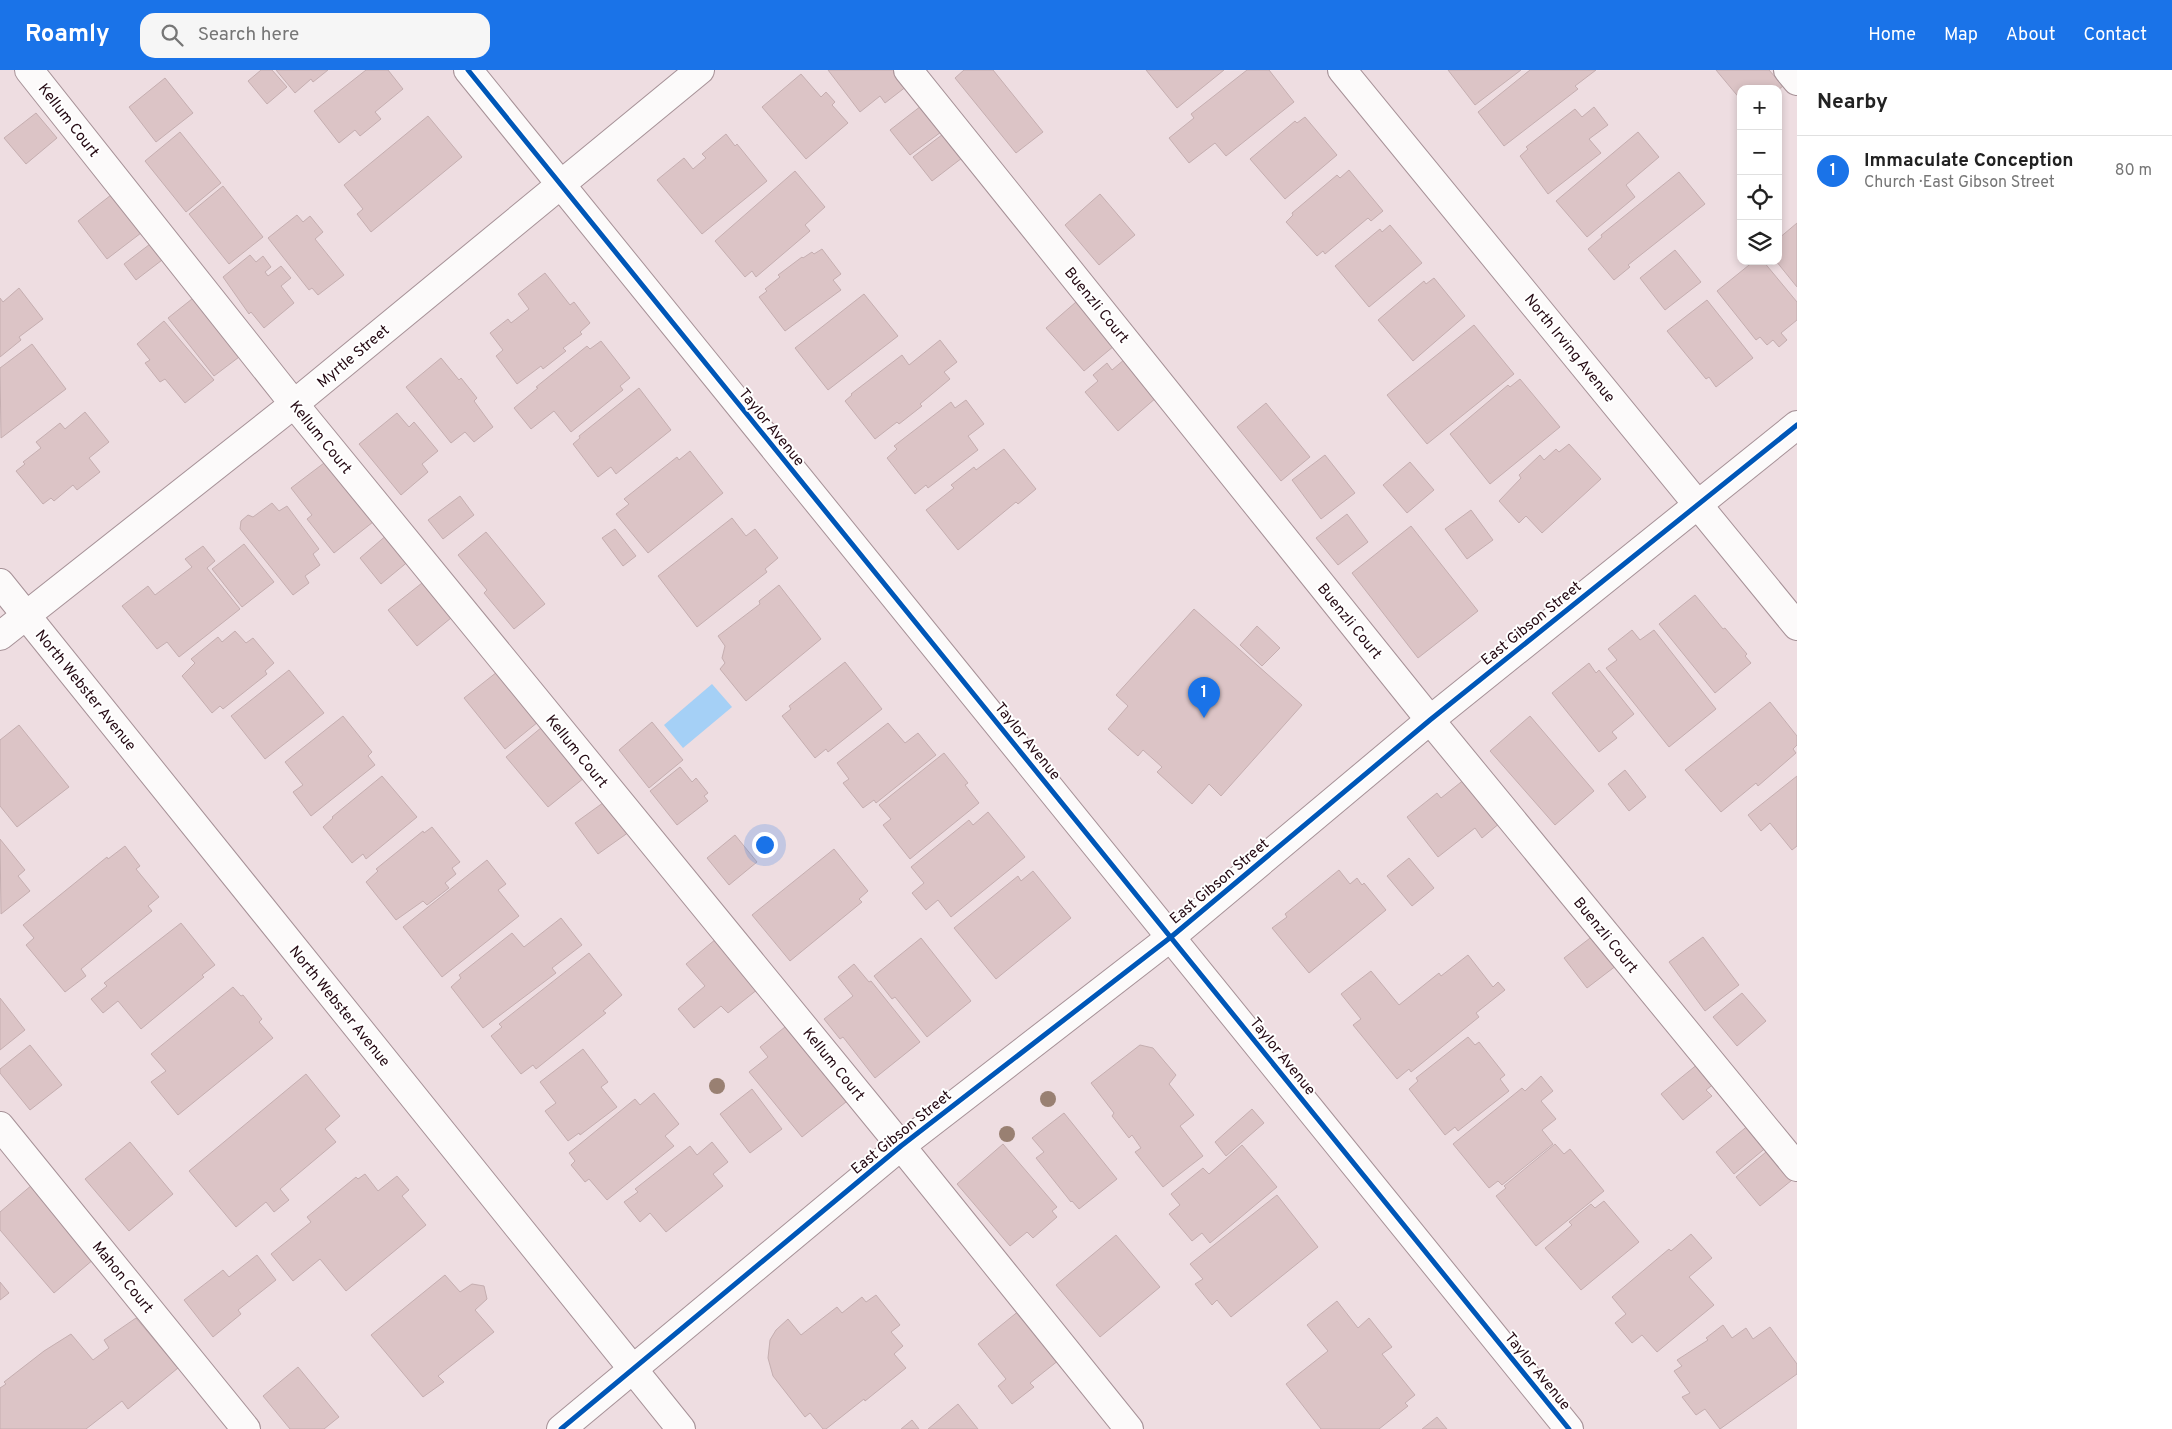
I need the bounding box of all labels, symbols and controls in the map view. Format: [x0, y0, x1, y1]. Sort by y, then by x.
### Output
search box [140, 13, 490, 58]
text: Roamly [25, 20, 110, 50]
icon: search [158, 21, 186, 49]
text: Search here [198, 23, 299, 47]
text: Home [1868, 24, 1916, 47]
text: Map [1944, 24, 1978, 47]
text: About [2006, 24, 2055, 47]
text: Contact [2083, 24, 2147, 47]
street label: Kellum Court [33, 80, 103, 162]
map controls [1737, 85, 1782, 265]
button: + [1737, 85, 1782, 130]
text: Nearby [1817, 89, 1888, 116]
button: − [1737, 130, 1782, 175]
text: Immaculate Conception [1864, 149, 2074, 173]
text: 1 [1830, 161, 1836, 181]
text: 80 m [2115, 161, 2152, 181]
text: Church · East Gibson Street [1864, 173, 2055, 193]
button: locate [1737, 175, 1782, 220]
button: layers [1737, 220, 1782, 265]
street label: Buenzli Court [1059, 264, 1132, 348]
street label: North Irving Avenue [1519, 291, 1618, 407]
street label: Myrtle Street [314, 321, 394, 393]
street label: Taylor Avenue [734, 385, 808, 471]
street label: Kellum Court [285, 398, 355, 478]
street label: East Gibson Street [1478, 578, 1586, 670]
street label: Buenzli Court [1312, 580, 1385, 664]
street label: North Webster Avenue [30, 627, 139, 755]
pin: 1 [1188, 677, 1220, 718]
street label: Taylor Avenue [990, 699, 1064, 785]
street label: Kellum Court [541, 712, 611, 792]
your location [752, 832, 778, 858]
street label: East Gibson Street [1166, 835, 1273, 929]
street label: Buenzli Court [1568, 894, 1641, 978]
street label: North Webster Avenue [284, 943, 393, 1071]
street label: Taylor Avenue [1245, 1014, 1319, 1100]
street label: Kellum Court [798, 1025, 868, 1105]
street label: East Gibson Street [848, 1087, 956, 1179]
street label: Mahon Court [87, 1238, 157, 1318]
street label: Taylor Avenue [1500, 1329, 1574, 1415]

